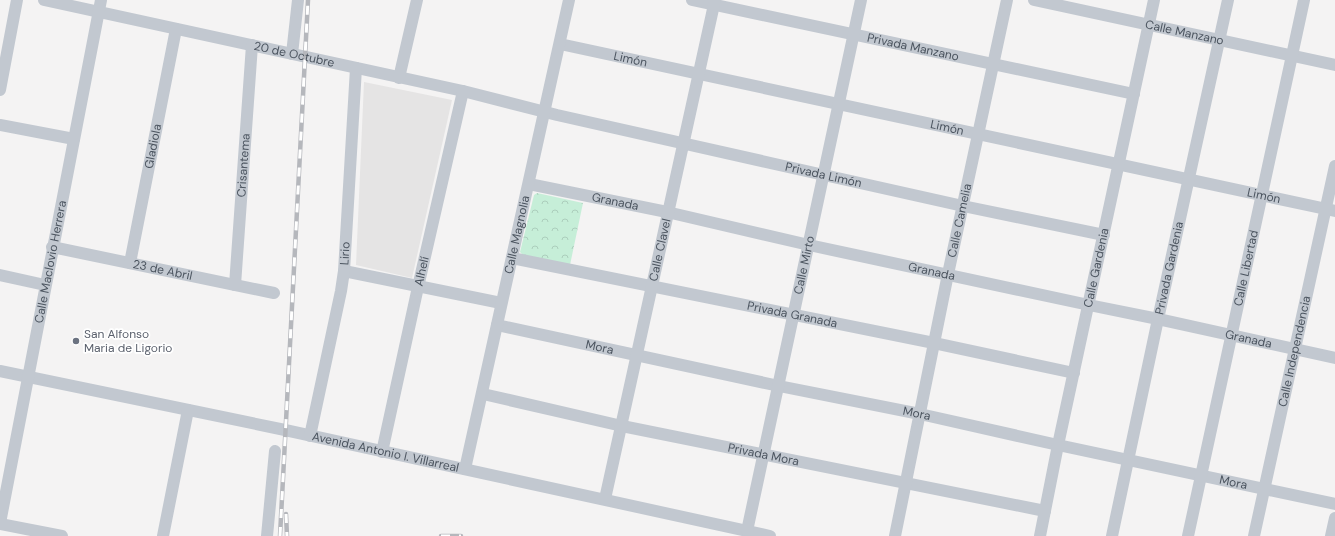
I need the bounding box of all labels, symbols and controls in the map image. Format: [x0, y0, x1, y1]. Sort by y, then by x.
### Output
street label: Calle Manzano [1144, 16, 1225, 49]
street label: Privada Manzano [866, 29, 961, 65]
street label: 20 de Octubre [252, 38, 336, 71]
street label: Limón [612, 48, 649, 71]
street label: Limón [929, 116, 965, 139]
street label: Gladiola [141, 123, 165, 170]
street label: Crisantema [233, 133, 254, 198]
street label: Privada Limón [784, 159, 864, 191]
street label: Calle Camelia [944, 182, 975, 259]
street label: Limón [1246, 184, 1282, 207]
street label: Granada [590, 189, 640, 214]
street label: Calle Magnolia [500, 194, 533, 275]
street label: Calle Maclovio Herrera [31, 199, 70, 325]
street label: Calle Clavel [645, 217, 675, 283]
street label: Privada Gardenia [1151, 220, 1187, 316]
street label: Calle Gardenia [1080, 227, 1113, 309]
street label: Calle Libertad [1230, 229, 1262, 308]
street label: Calle Mirto [790, 234, 818, 296]
street label: Lirio [336, 241, 354, 266]
street label: Alhelí [410, 255, 433, 288]
street label: 23 de Abril [132, 256, 194, 284]
street label: Granada [907, 258, 957, 284]
street label: Calle Independencia [1274, 294, 1314, 408]
street label: Privada Granada [746, 298, 839, 331]
place label: San Alfonso Maria de Ligorio [84, 326, 172, 356]
street label: Granada [1224, 326, 1273, 352]
marker: San Alfonso Maria de Ligorio [71, 336, 81, 346]
street label: Mora [584, 336, 615, 358]
street label: Mora [901, 403, 932, 424]
street label: Avenida Antonio I. Villarreal [311, 428, 460, 476]
street label: Privada Mora [726, 439, 801, 469]
street label: Mora [1218, 472, 1249, 493]

